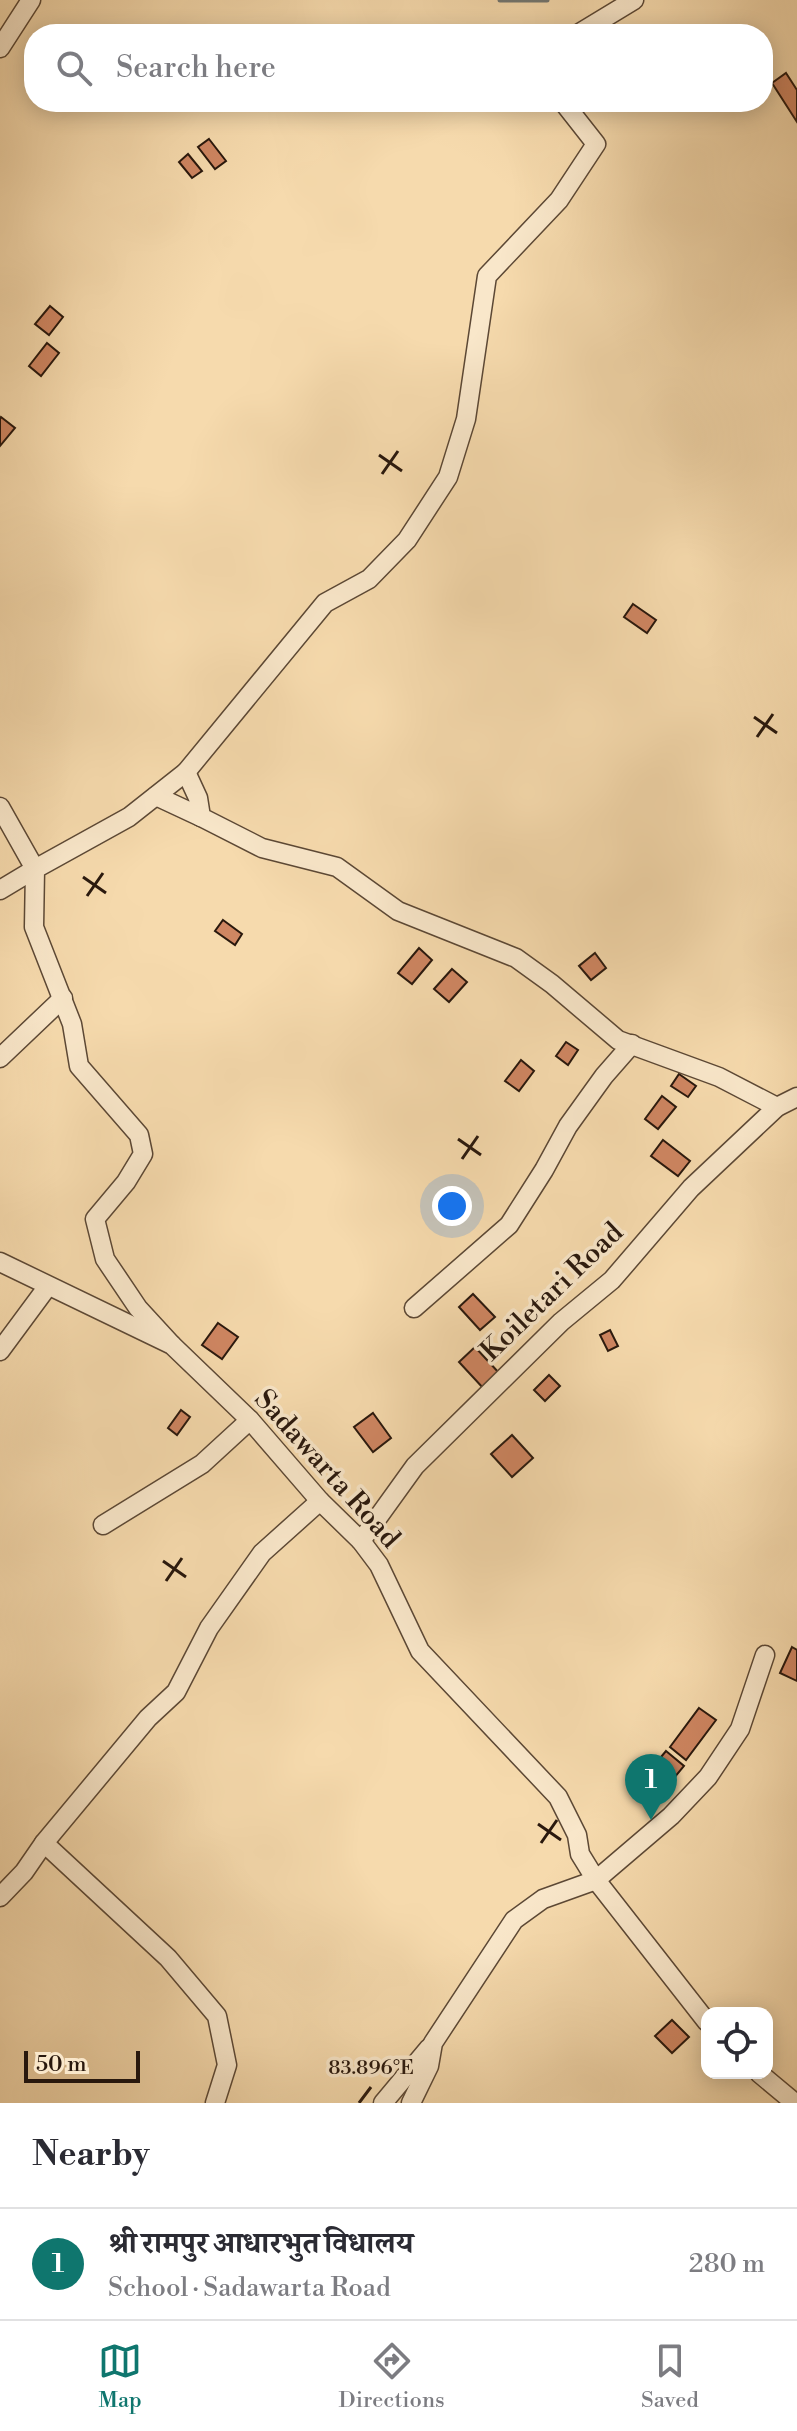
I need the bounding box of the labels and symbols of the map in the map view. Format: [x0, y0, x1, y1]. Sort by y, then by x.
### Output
your location [432, 1186, 472, 1226]
street label: Koiletari Road [473, 1215, 631, 1369]
street label: Sadawarta Road [246, 1382, 408, 1556]
pin: 1 [625, 1754, 677, 1820]
scale bar [24, 2047, 140, 2083]
text: 83.896°E [328, 2056, 414, 2081]

